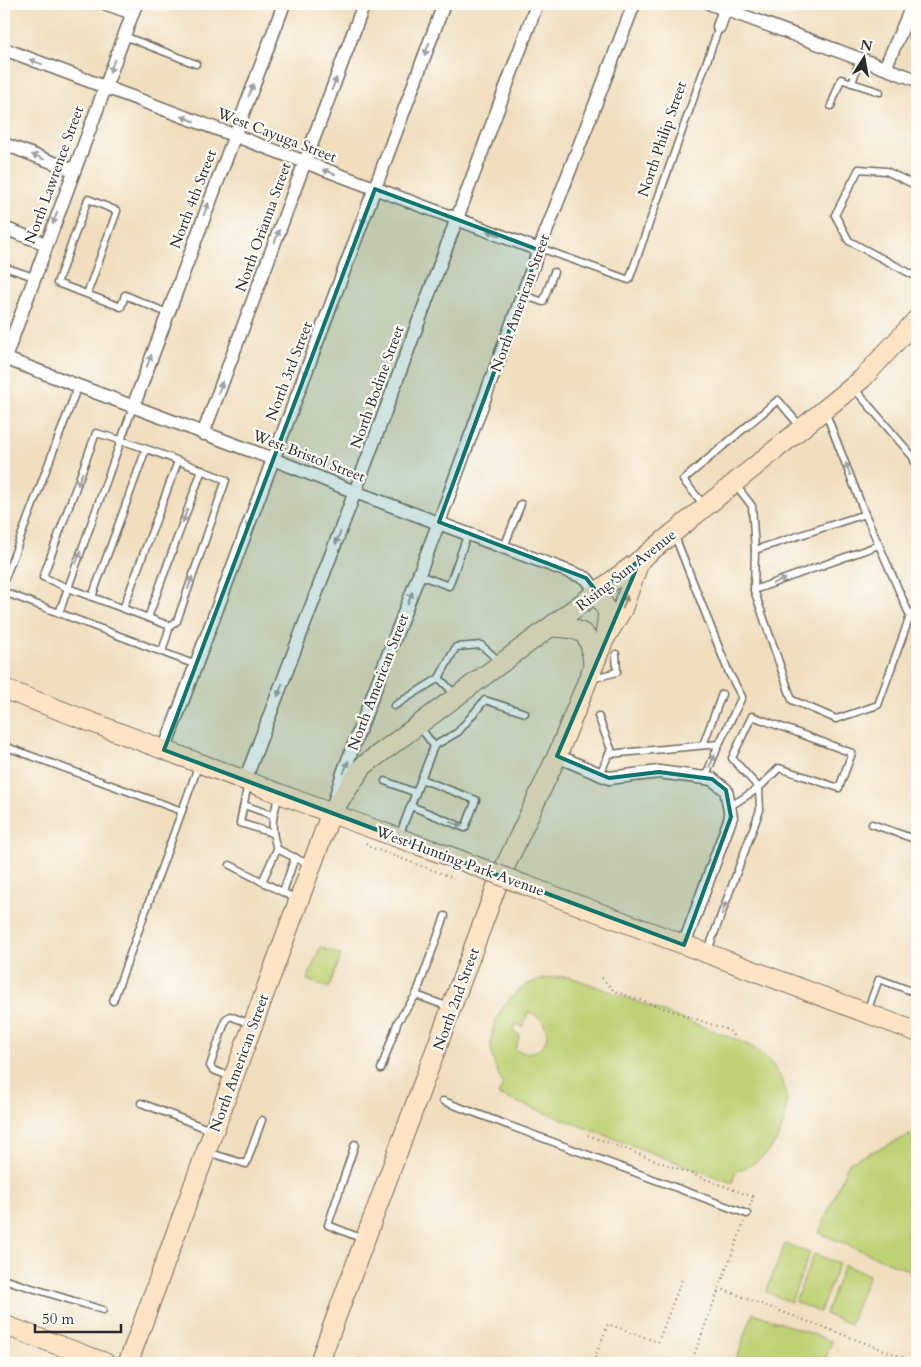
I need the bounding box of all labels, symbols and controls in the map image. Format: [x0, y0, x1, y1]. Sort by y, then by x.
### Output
north arrow [838, 32, 888, 82]
text: N [859, 35, 874, 56]
one-way arrow [423, 42, 430, 57]
one-way arrow [29, 57, 43, 65]
one-way arrow [108, 59, 116, 74]
one-way arrow [331, 76, 338, 91]
street label: North Philip Street [633, 78, 691, 199]
one-way arrow [247, 82, 255, 97]
street label: North Lawrence Street [20, 103, 88, 247]
street label: West Cayuga Street [214, 103, 340, 167]
one-way arrow [181, 115, 196, 122]
street label: North 4th Street [165, 147, 221, 251]
one-way arrow [31, 153, 46, 160]
street label: North Orianna Street [230, 159, 296, 294]
one-way arrow [321, 168, 336, 176]
one-way arrow [203, 201, 210, 216]
one-way arrow [51, 211, 59, 226]
one-way arrow [360, 211, 368, 226]
one-way arrow [273, 228, 281, 243]
one-way arrow [485, 229, 500, 237]
street label: North American Street [486, 231, 554, 375]
street label: North 3rd Street [261, 318, 317, 423]
street label: North Bodine Street [345, 323, 409, 451]
one-way arrow [146, 353, 153, 368]
one-way arrow [302, 363, 310, 378]
one-way arrow [216, 380, 224, 395]
street label: West Bristol Street [249, 425, 368, 487]
one-way arrow [844, 461, 852, 476]
one-way arrow [75, 472, 83, 486]
one-way arrow [181, 509, 189, 524]
one-way arrow [245, 515, 253, 530]
street label: Rising Sun Avenue [572, 525, 680, 615]
one-way arrow [334, 531, 342, 546]
one-way arrow [74, 550, 82, 565]
one-way arrow [187, 576, 194, 591]
one-way arrow [772, 577, 787, 584]
one-way arrow [407, 591, 414, 606]
one-way arrow [621, 594, 629, 609]
street label: North American Street [343, 610, 413, 753]
one-way arrow [276, 682, 283, 697]
one-way arrow [708, 754, 716, 768]
one-way arrow [343, 759, 350, 774]
one-way arrow [449, 820, 464, 828]
street label: West Hunting Park Avenue [372, 821, 547, 901]
one-way arrow [720, 900, 728, 915]
street label: North 2nd Street [428, 945, 484, 1053]
street label: North American Street [205, 991, 273, 1135]
scale bar [35, 1302, 121, 1334]
text: 50 m [42, 1309, 74, 1329]

